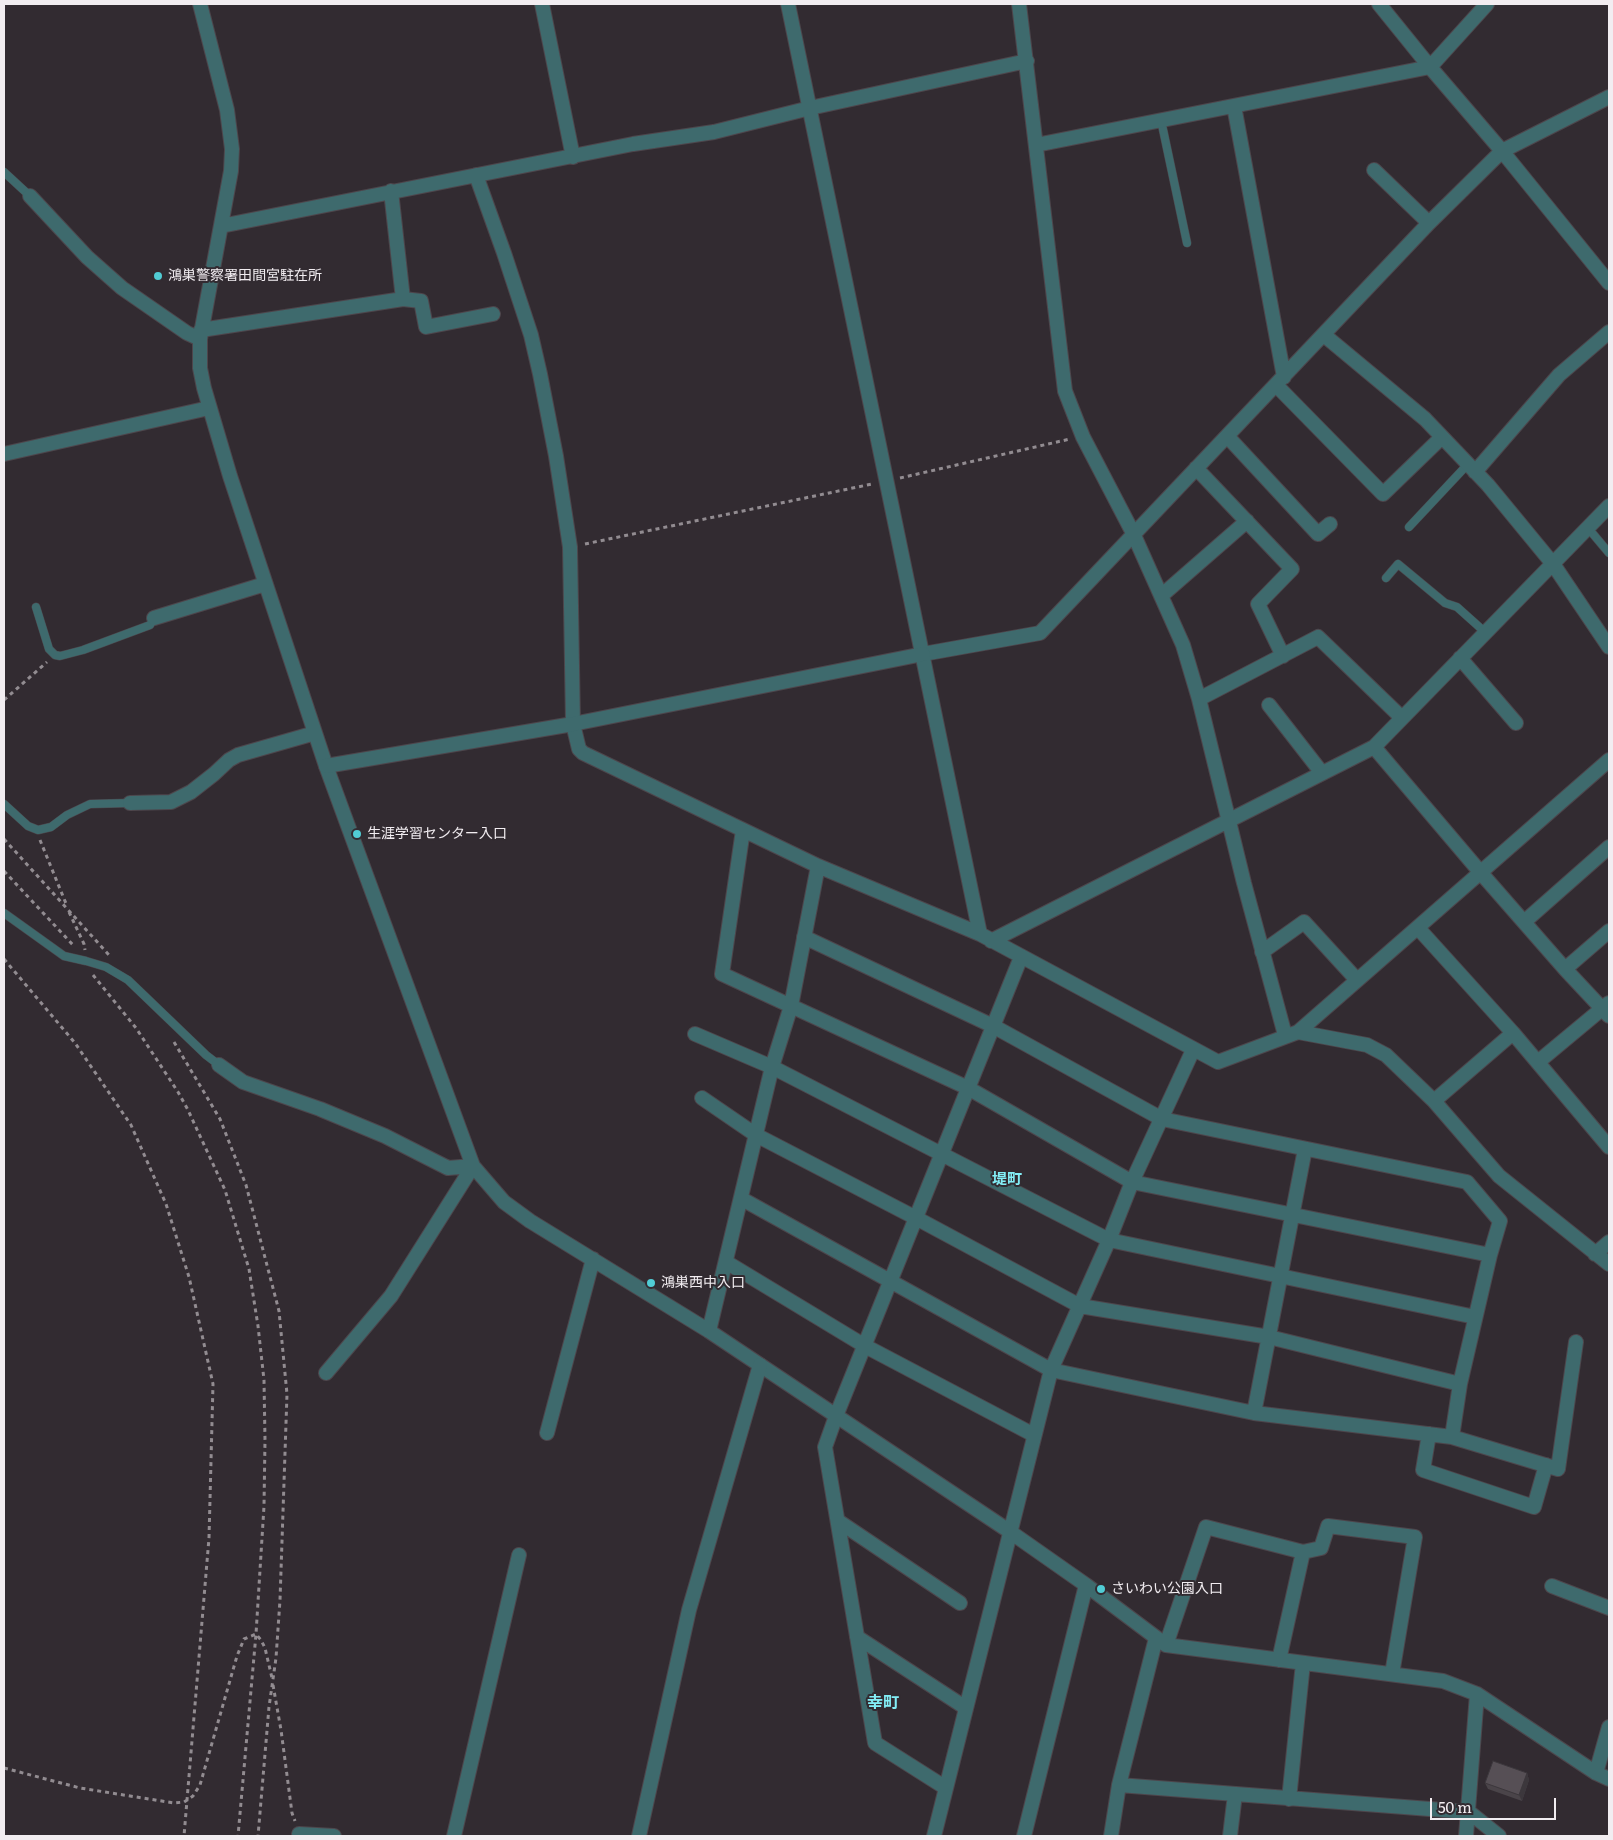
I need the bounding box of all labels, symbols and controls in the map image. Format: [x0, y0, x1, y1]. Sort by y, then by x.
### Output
place label: 鴻巣警察署田間宮駐在所 [168, 268, 322, 284]
marker: 鴻巣警察署田間宮駐在所 [152, 270, 164, 282]
place label: 生涯学習センター入口 [367, 826, 507, 842]
marker: 生涯学習センター入口 [351, 828, 363, 840]
district label: 堤町 [992, 1171, 1022, 1189]
place label: 鴻巣西中入口 [661, 1275, 745, 1291]
marker: 鴻巣西中入口 [645, 1277, 657, 1289]
place label: さいわい公園入口 [1111, 1581, 1223, 1597]
marker: さいわい公園入口 [1095, 1583, 1107, 1595]
district label: 幸町 [867, 1693, 899, 1713]
scale bar [1433, 1788, 1559, 1820]
text: 50 m [1438, 1795, 1472, 1818]

